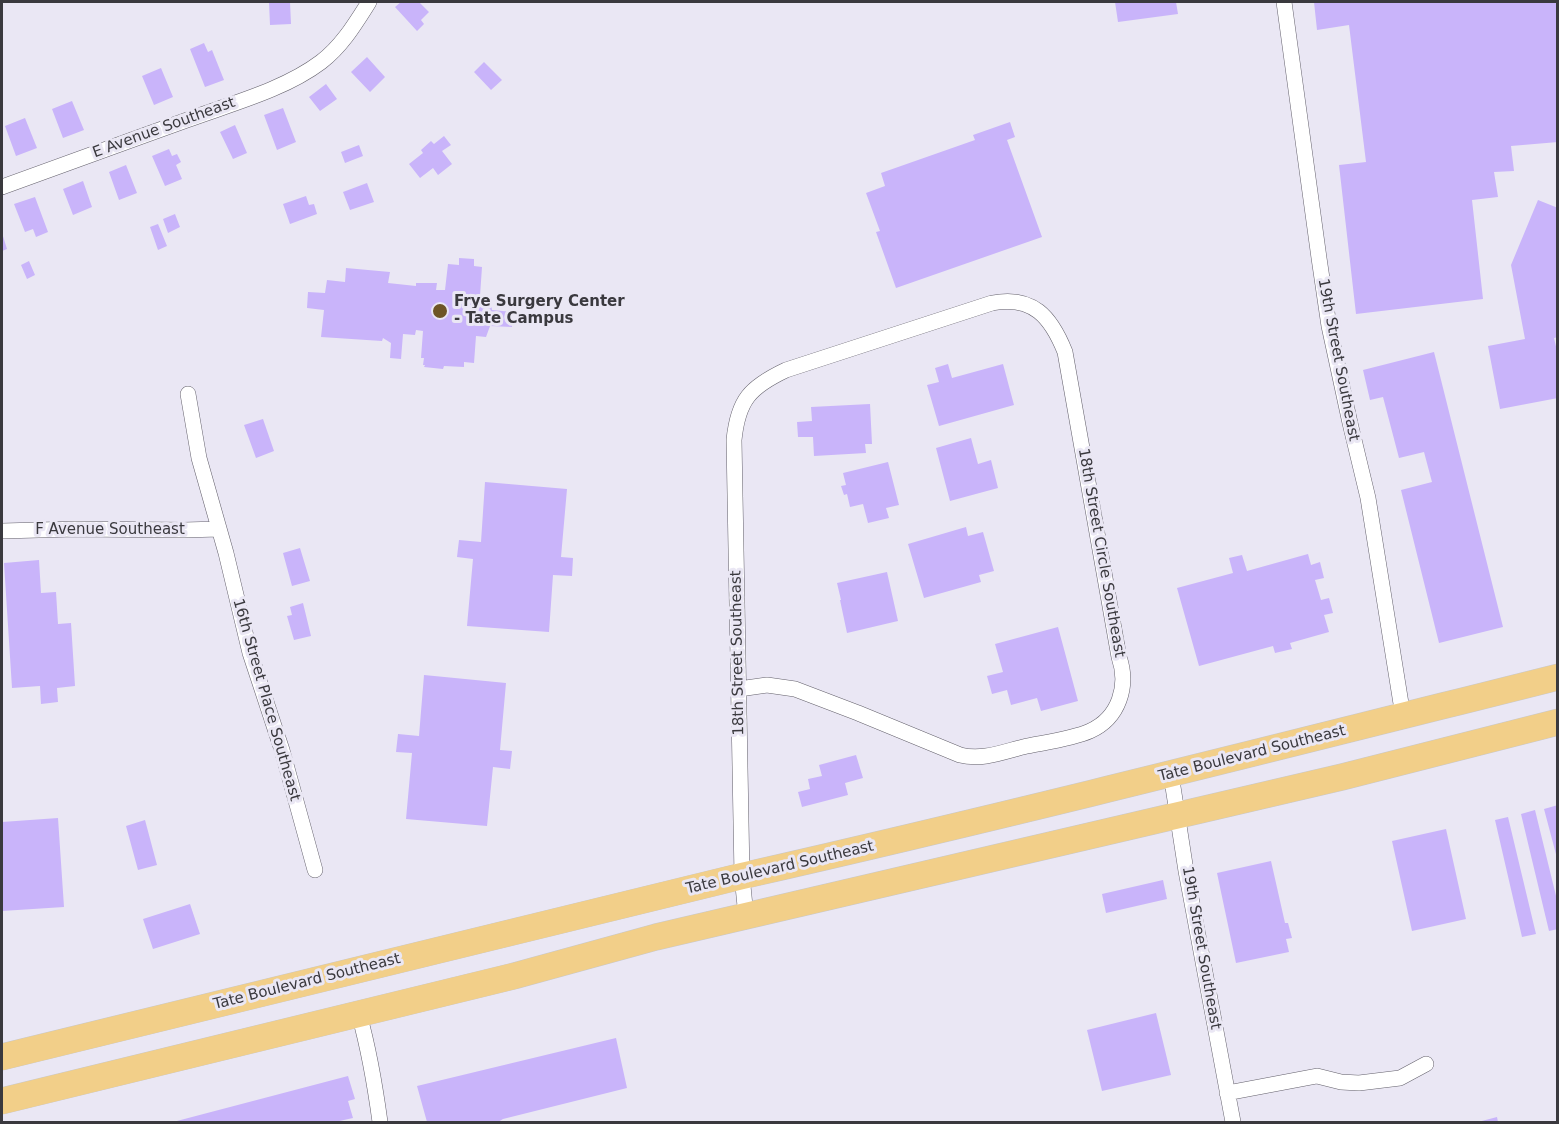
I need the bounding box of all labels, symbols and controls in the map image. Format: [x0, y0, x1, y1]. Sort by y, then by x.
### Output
street label: E Avenue Southeast [90, 94, 238, 162]
street label: 19th Street Southeast [1313, 277, 1363, 443]
place label: Frye Surgery Center - Tate Campus [454, 293, 625, 328]
marker: Frye Surgery Center - Tate Campus [431, 302, 449, 320]
street label: 18th Street Circle Southeast [1074, 447, 1128, 659]
street label: F Avenue Southeast [35, 521, 185, 539]
street label: 18th Street Southeast [728, 570, 748, 736]
street label: 16th Street Place Southeast [228, 597, 304, 803]
street label: Tate Boulevard Southeast [1157, 722, 1347, 786]
street label: Tate Boulevard Southeast [684, 838, 876, 898]
street label: 19th Street Southeast [1178, 865, 1224, 1031]
street label: Tate Boulevard Southeast [212, 950, 402, 1014]

